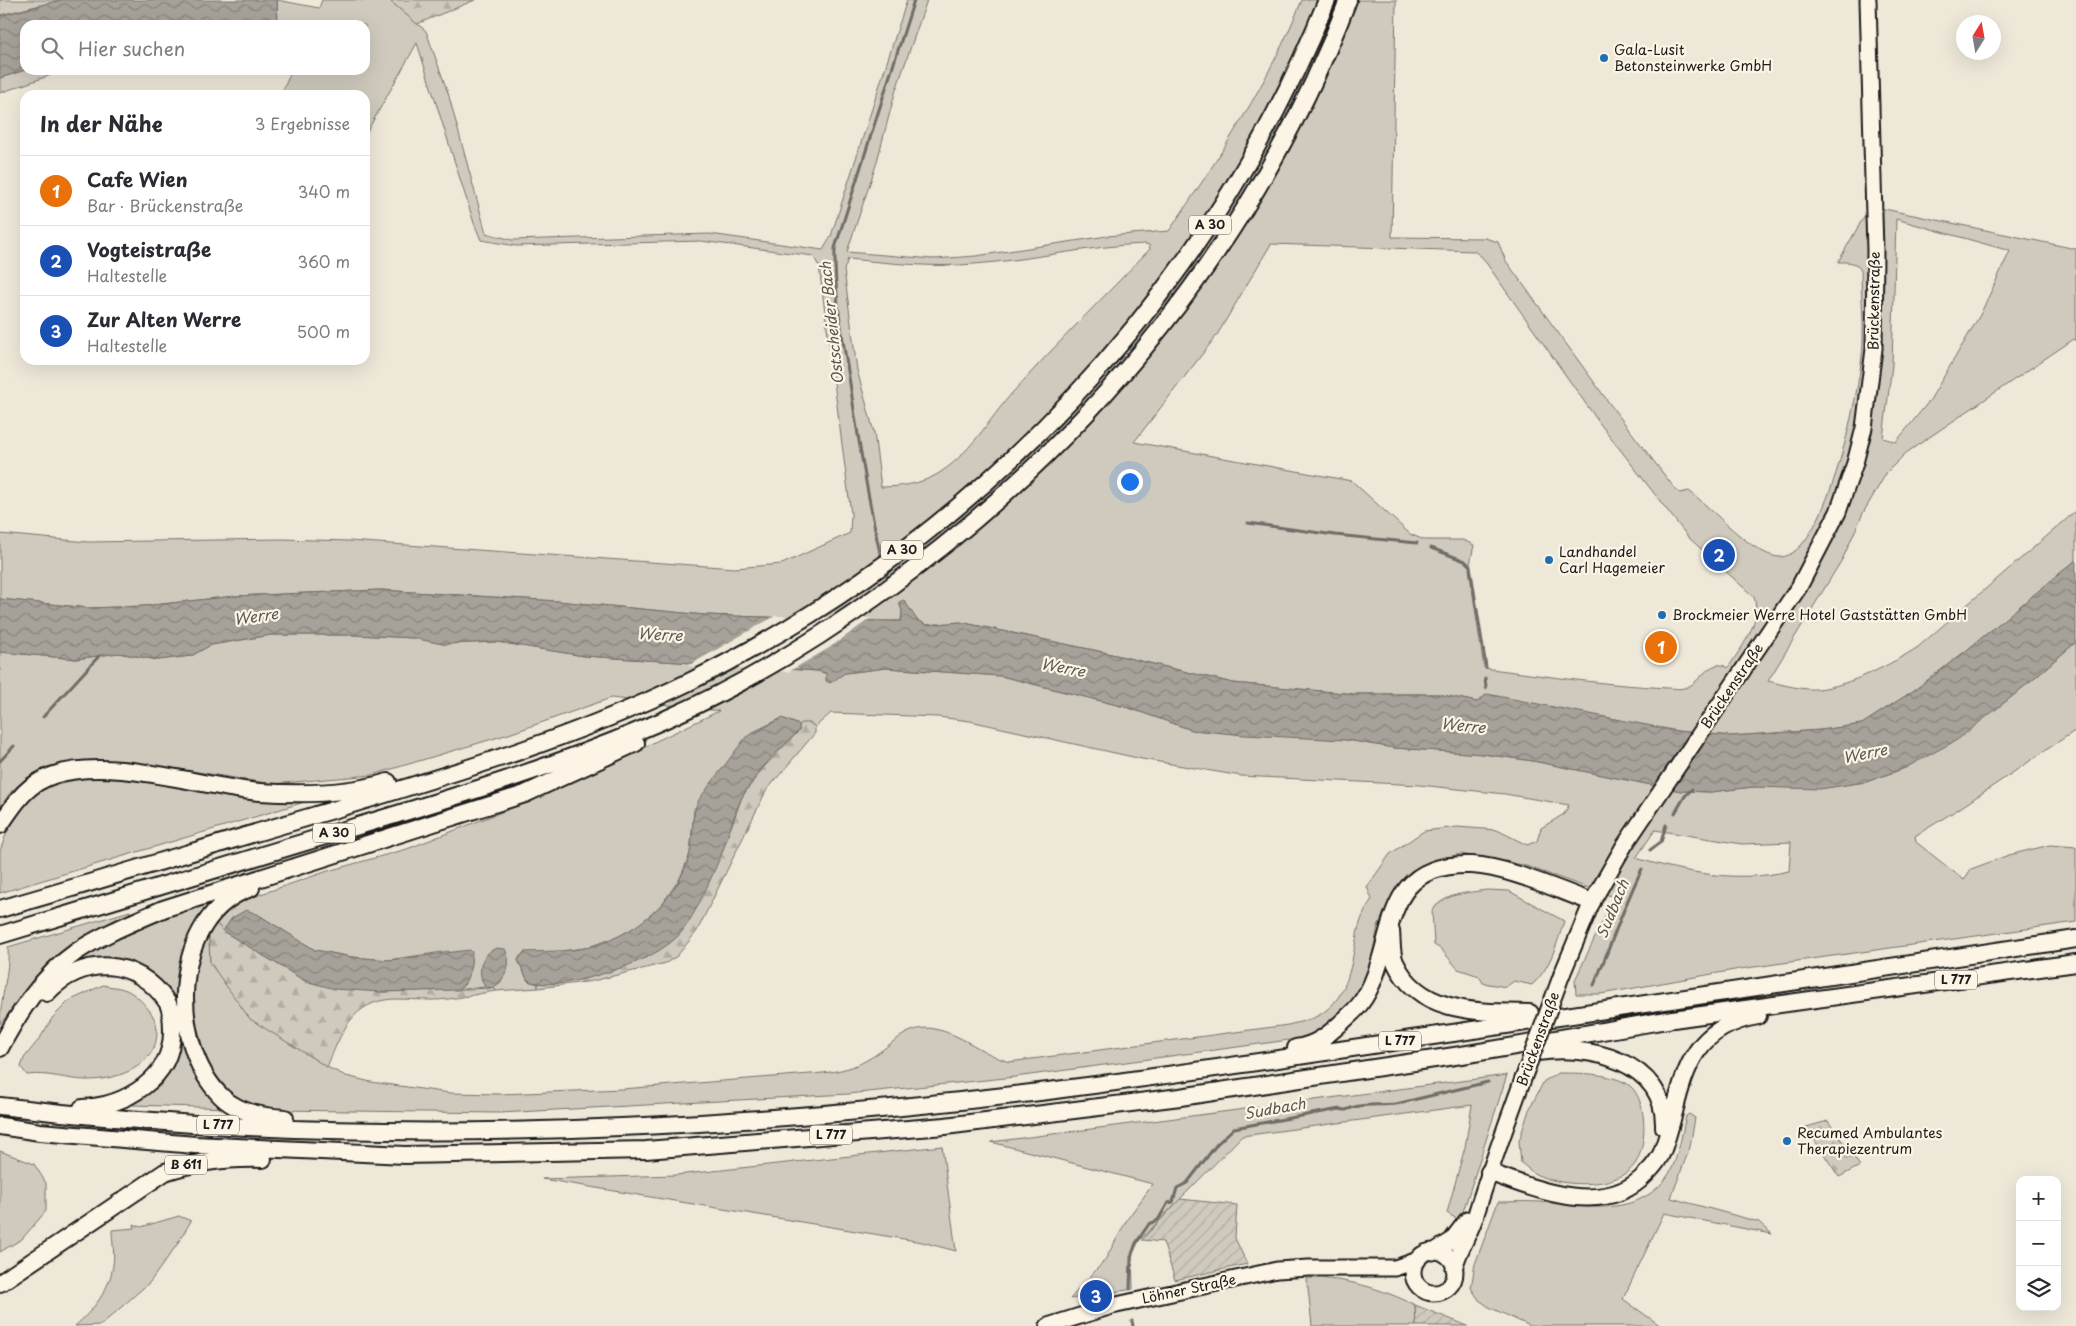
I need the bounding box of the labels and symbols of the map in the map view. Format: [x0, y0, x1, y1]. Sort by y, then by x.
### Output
north arrow [1956, 15, 2001, 60]
place label: Gala-Lusit Betonsteinwerke GmbH [1614, 39, 1772, 76]
marker: Gala-Lusit Betonsteinwerke GmbH [1598, 52, 1610, 64]
road number: A 30 [1189, 216, 1231, 234]
street label: Brückenstraße [1862, 251, 1885, 351]
water label: Ostscheider Bach [813, 260, 848, 386]
your location [1117, 469, 1143, 495]
pin: 2 [1703, 536, 1735, 574]
road number: A 30 [881, 540, 923, 560]
place label: Landhandel Carl Hagemeier [1559, 541, 1665, 578]
marker: Landhandel Carl Hagemeier [1543, 554, 1555, 566]
water label: Werre [232, 601, 280, 630]
place label: Brockmeier Werre Hotel Gaststätten GmbH [1672, 604, 1967, 625]
marker: Brockmeier Werre Hotel Gaststätten GmbH [1656, 609, 1668, 621]
water label: Werre [637, 621, 684, 646]
pin: 1 [1645, 628, 1677, 666]
street label: Brückenstraße [1695, 639, 1768, 733]
water label: Werre [1039, 651, 1088, 682]
water label: Werre [1440, 711, 1487, 738]
water label: Werre [1841, 737, 1890, 768]
road number: A 30 [313, 824, 355, 842]
water label: Sudbach [1589, 875, 1634, 941]
road number: L 777 [1935, 970, 1977, 990]
street label: Brückenstraße [1511, 989, 1564, 1089]
road number: L 777 [1379, 1032, 1421, 1050]
water label: Sudbach [1242, 1091, 1307, 1124]
road number: L 777 [197, 1116, 239, 1134]
place label: Recumed Ambulantes Therapiezentrum [1797, 1122, 1942, 1159]
road number: L 777 [810, 1126, 852, 1144]
marker: Recumed Ambulantes Therapiezentrum [1781, 1135, 1793, 1147]
road number: B 611 [165, 1156, 207, 1174]
street label: Löhner Straße [1140, 1268, 1238, 1309]
pin: 3 [1080, 1277, 1112, 1315]

